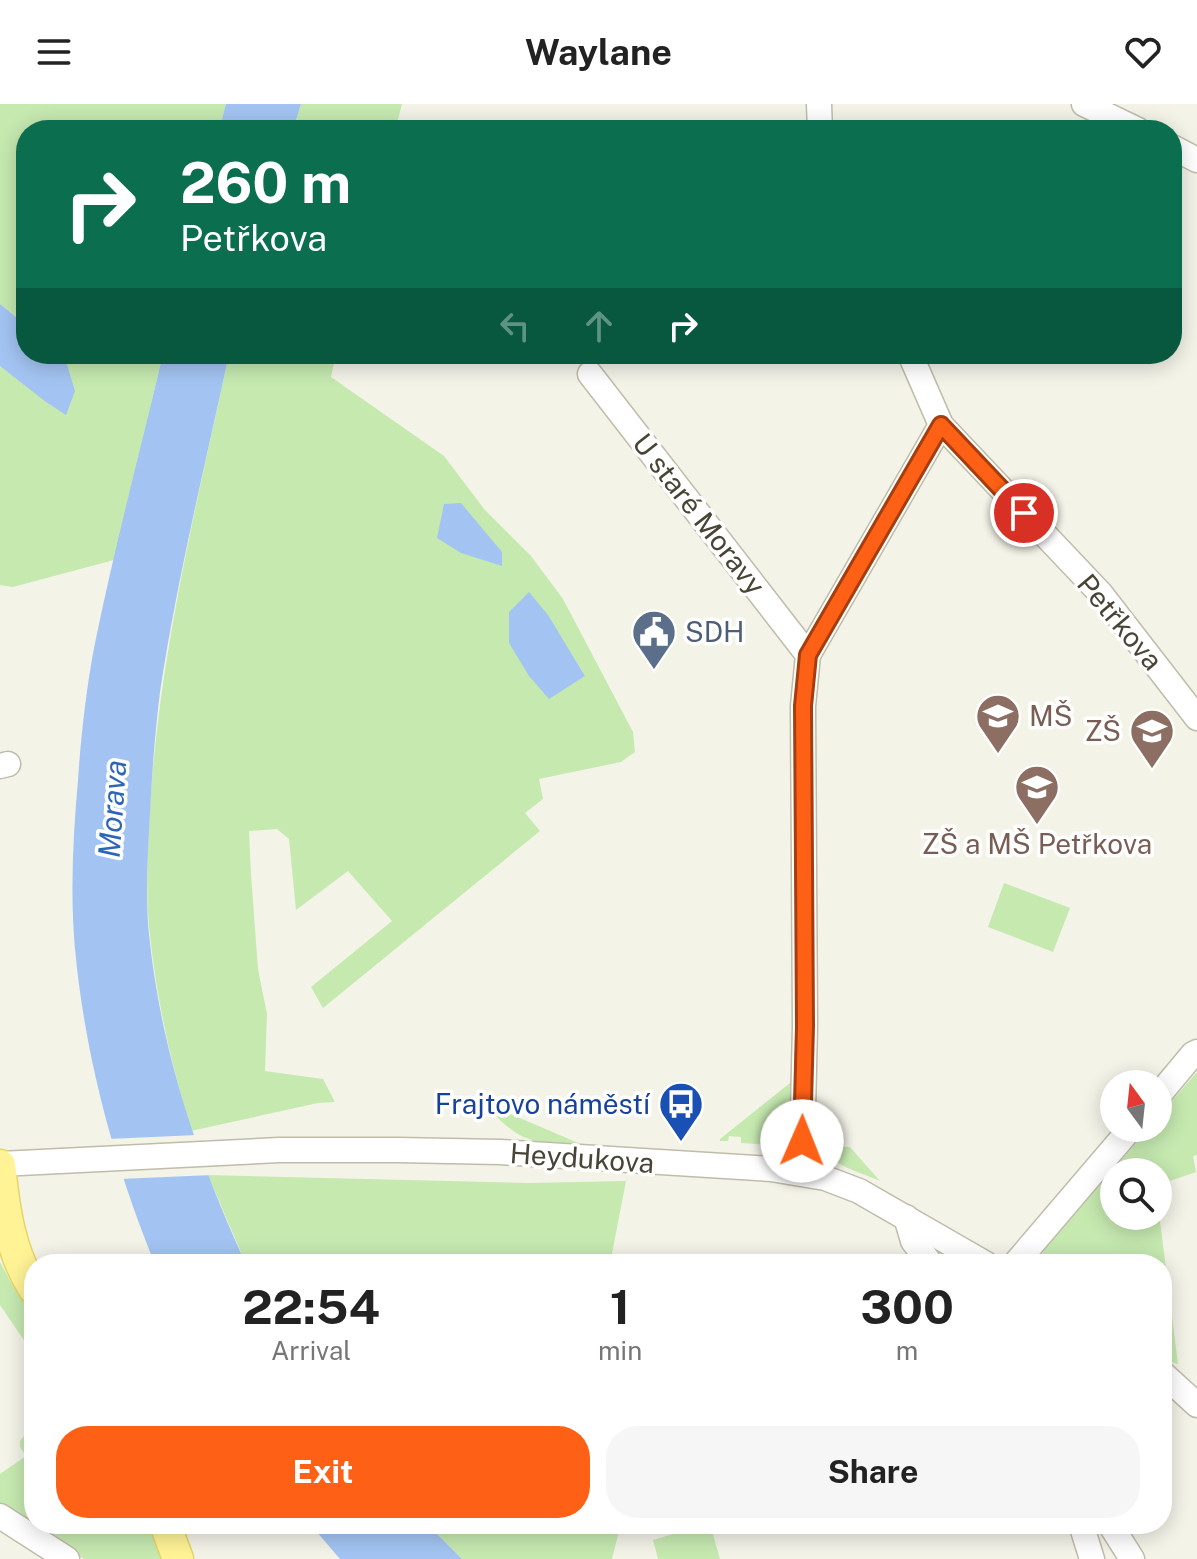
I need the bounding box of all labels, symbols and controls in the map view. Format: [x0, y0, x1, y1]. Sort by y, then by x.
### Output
icon: menu [32, 30, 76, 74]
icon: heart [1121, 30, 1165, 74]
text: Waylane [525, 31, 672, 73]
text: 260 m [180, 150, 351, 216]
icon: right [48, 152, 152, 256]
text: Petřkova [180, 217, 327, 259]
icon: left [493, 304, 537, 348]
icon: ahead [577, 304, 621, 348]
icon: right [661, 304, 705, 348]
street label: U staré Moravy [626, 427, 772, 601]
pin [990, 479, 1058, 547]
icon: arrive [1002, 491, 1046, 535]
street label: Petřkova [1071, 567, 1170, 676]
public building icon: SDH [630, 608, 678, 671]
place label: SDH [685, 615, 745, 648]
school or university icon: MŠ [974, 692, 1022, 755]
place label: MŠ [1029, 699, 1073, 732]
school or university icon: ZŠ [1128, 707, 1176, 770]
place label: ZŠ [1085, 714, 1121, 747]
water label: Morava [91, 759, 133, 859]
school or university icon: ZŠ a MŠ Petřkova [1013, 763, 1061, 826]
place label: ZŠ a MŠ Petřkova [922, 827, 1152, 860]
north arrow [1100, 1070, 1172, 1142]
map controls [1100, 1070, 1172, 1230]
bus stop icon: Frajtovo náměstí [657, 1080, 705, 1143]
place label: Frajtovo náměstí [435, 1087, 651, 1120]
position arrow [760, 1099, 844, 1183]
street label: Heydukova [509, 1136, 655, 1179]
button: search [1100, 1158, 1172, 1230]
text: 22:54 [242, 1278, 380, 1335]
text: 1 [610, 1278, 630, 1335]
text: 300 [860, 1278, 954, 1335]
text: Arrival [271, 1335, 351, 1366]
text: min [598, 1335, 642, 1366]
text: m [896, 1335, 918, 1366]
button: Exit [56, 1426, 590, 1518]
button: Share [606, 1426, 1140, 1518]

